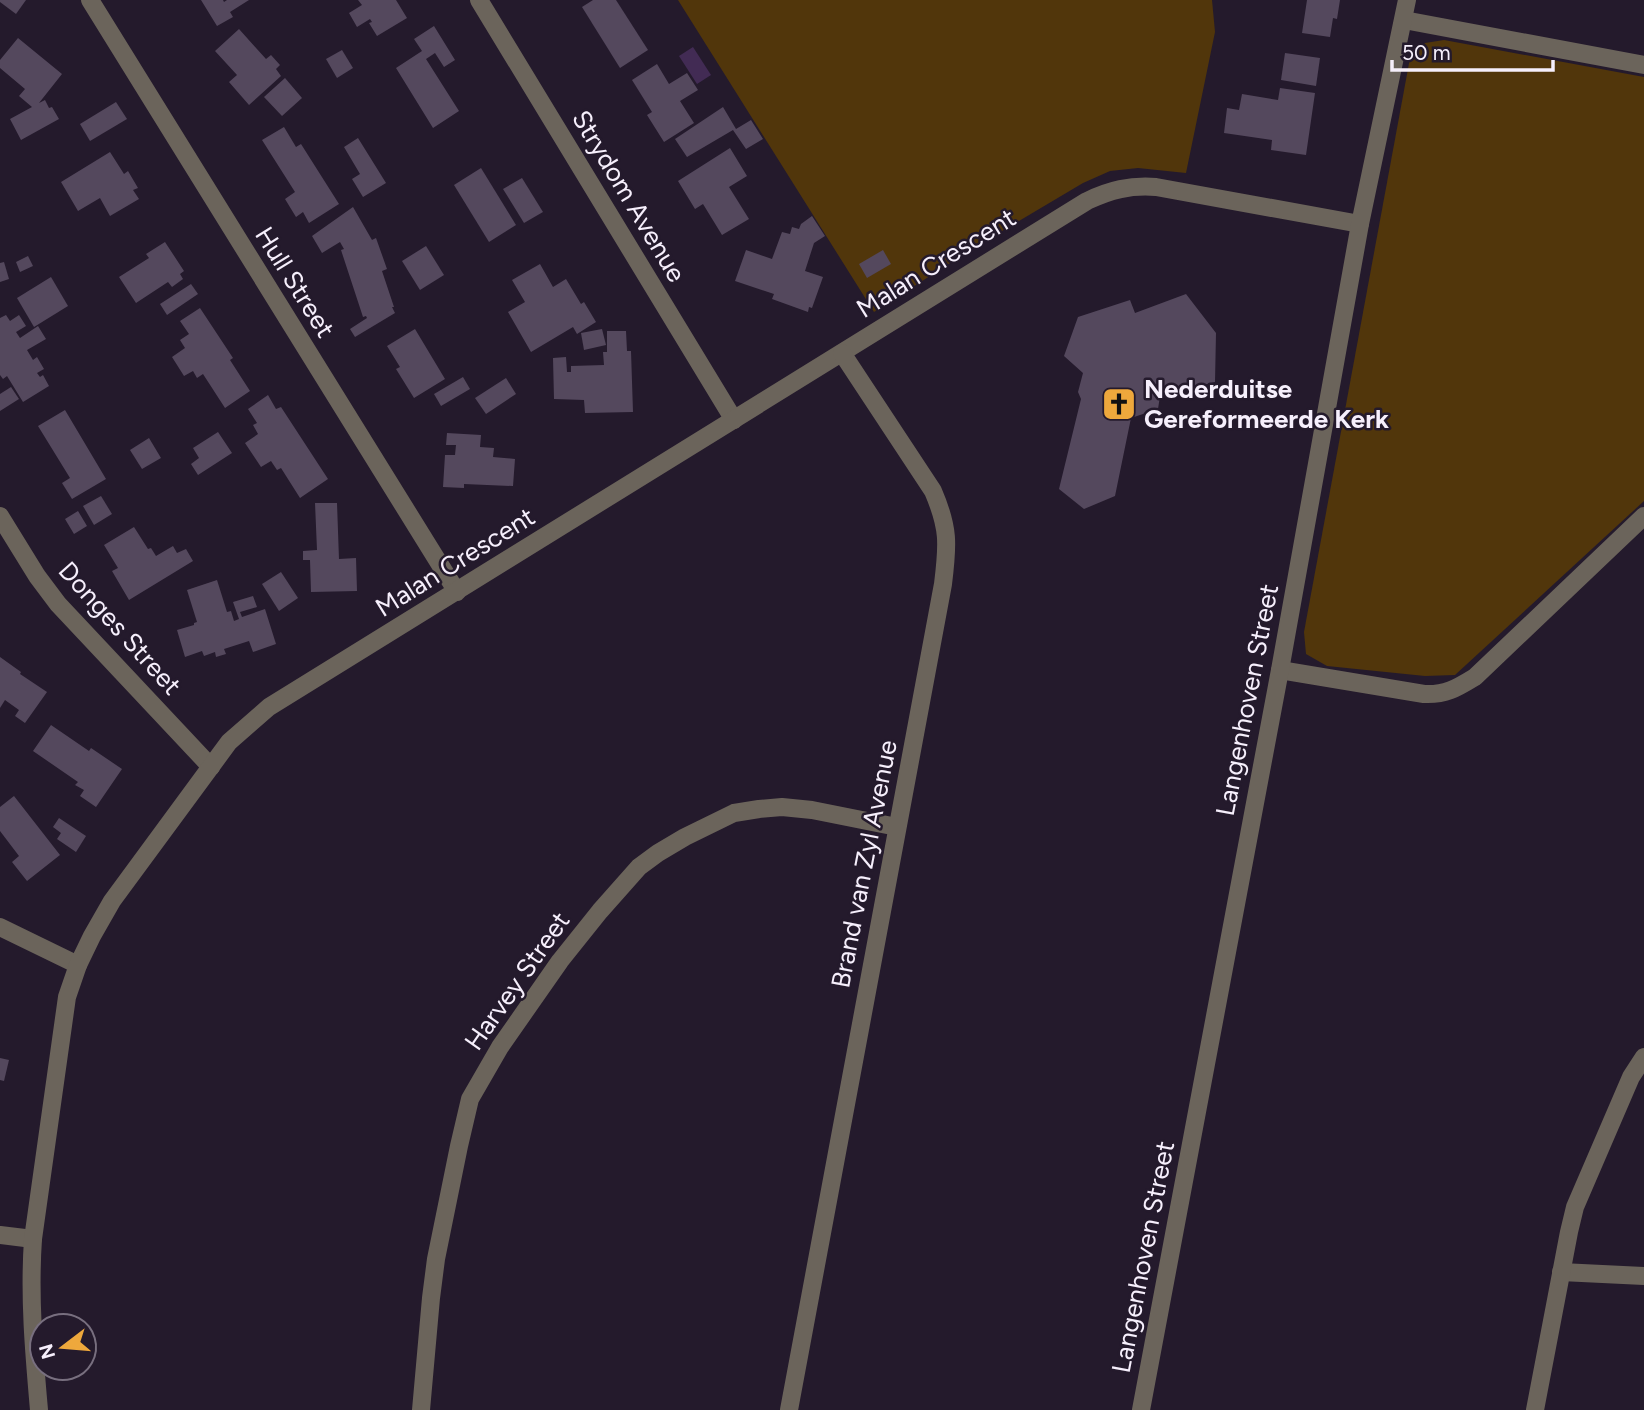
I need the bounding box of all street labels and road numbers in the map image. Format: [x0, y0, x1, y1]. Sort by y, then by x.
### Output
street label: Strydom Avenue [565, 104, 693, 288]
street label: Malan Crescent [851, 201, 1022, 325]
street label: Hull Street [248, 221, 342, 343]
street label: Malan Crescent [370, 500, 541, 624]
street label: Donges Street [52, 555, 188, 701]
street label: Langenhoven Street [1209, 581, 1285, 819]
street label: Brand van Zyl Avenue [824, 737, 904, 991]
street label: Harvey Street [458, 906, 577, 1056]
street label: Langenhoven Street [1105, 1138, 1181, 1376]

